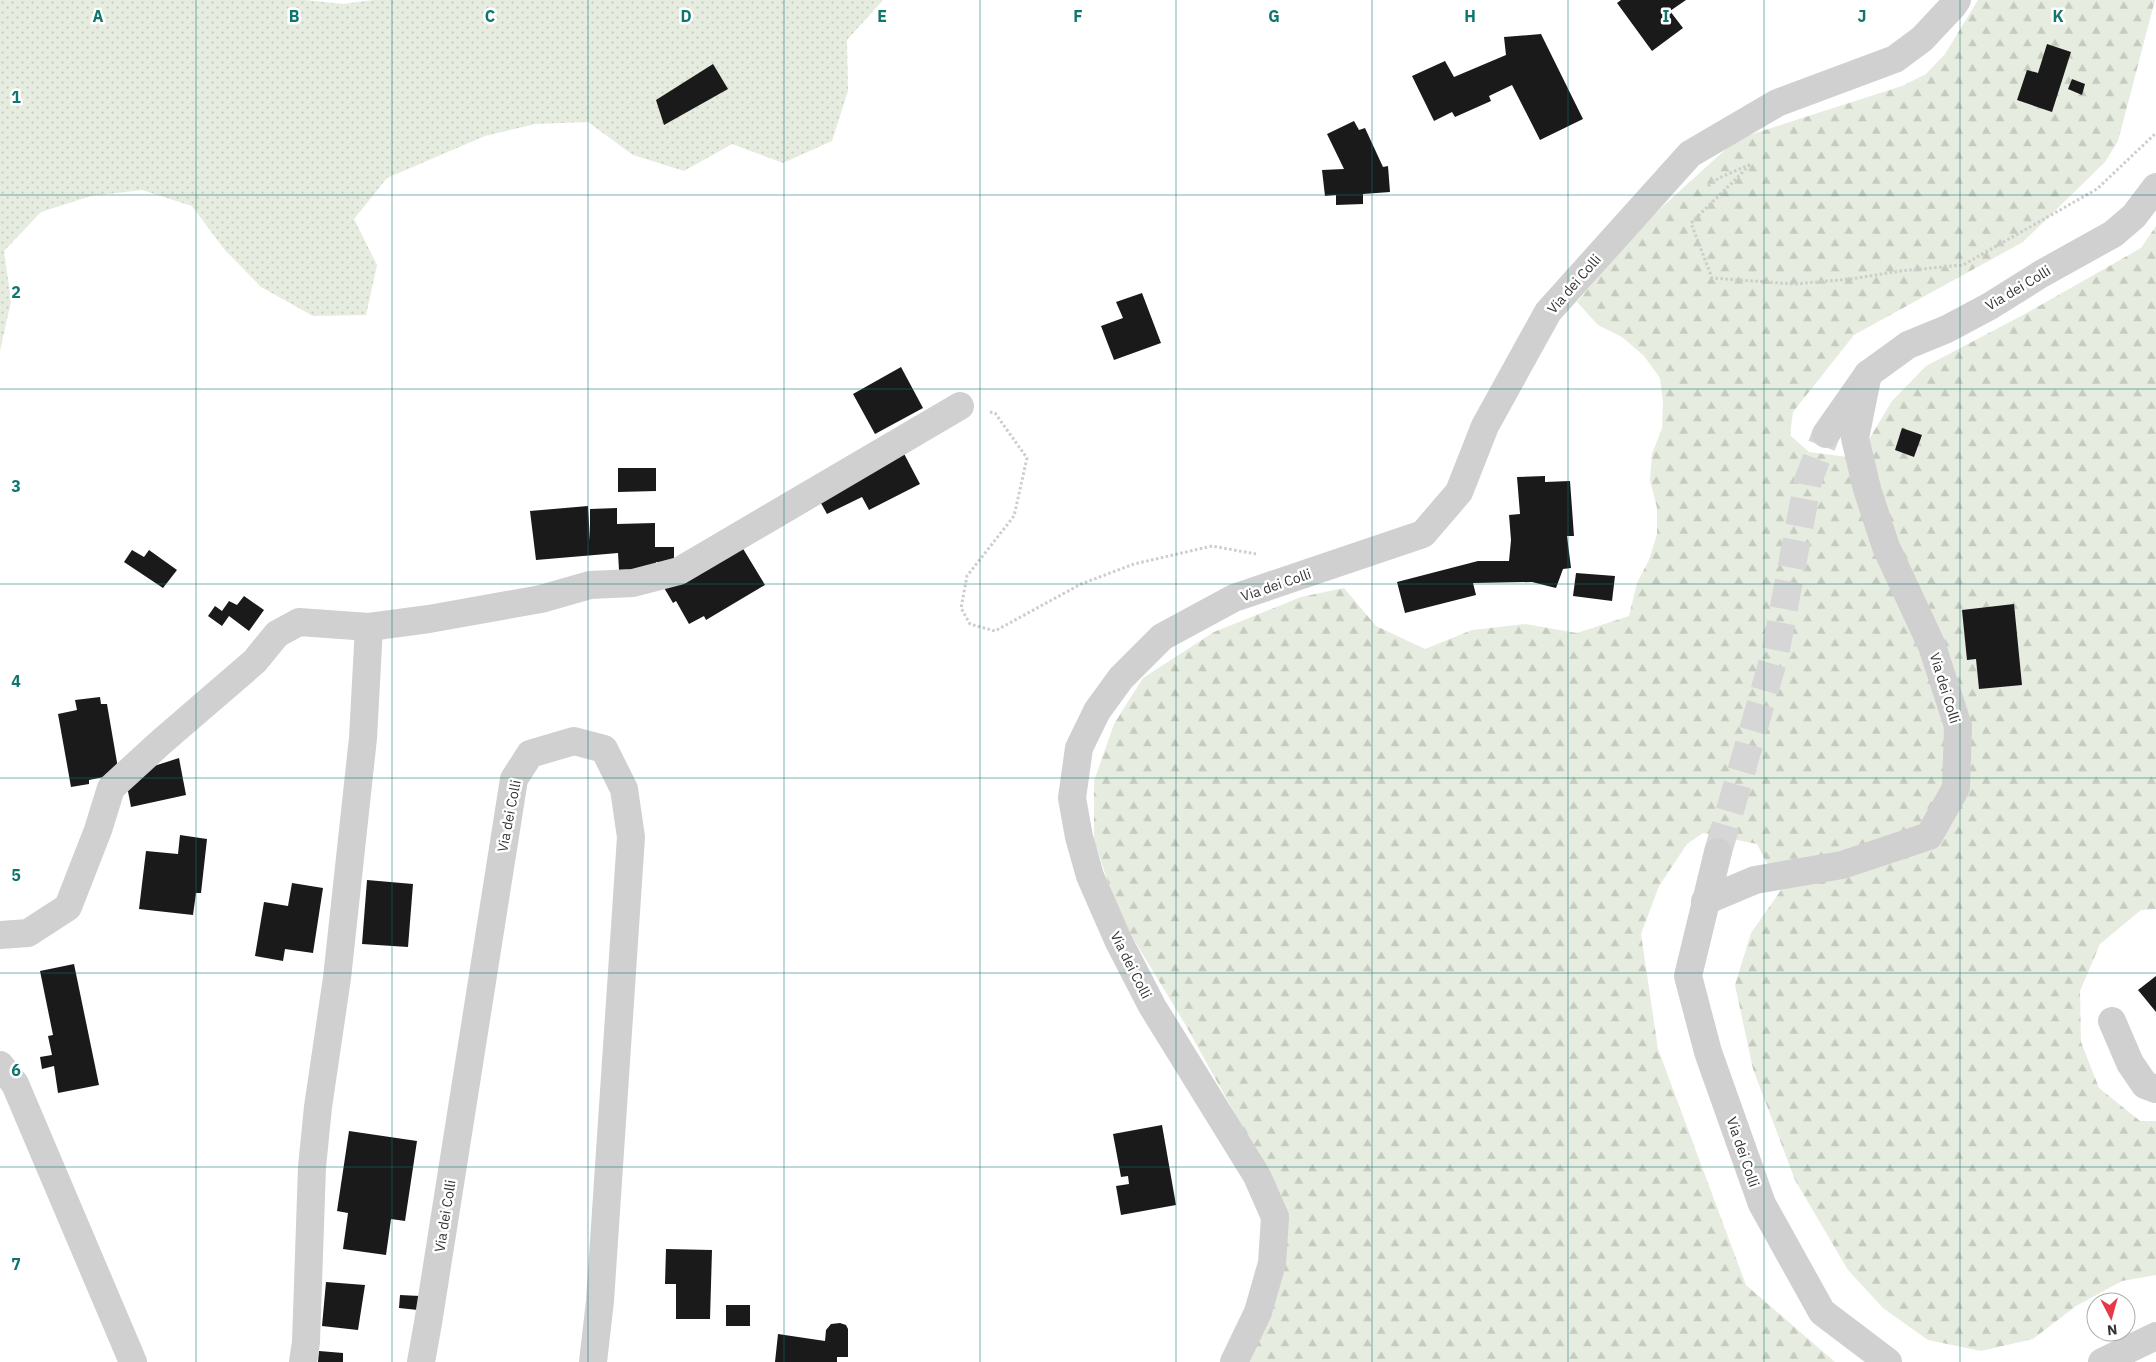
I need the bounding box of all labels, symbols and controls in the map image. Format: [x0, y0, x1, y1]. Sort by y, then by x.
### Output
text: A [93, 6, 104, 26]
text: B [289, 6, 300, 26]
text: C [485, 6, 495, 26]
text: D [680, 6, 692, 26]
text: E [877, 6, 887, 26]
text: F [1073, 6, 1083, 26]
text: G [1268, 6, 1280, 26]
text: H [1464, 6, 1476, 26]
text: I [1663, 6, 1670, 26]
text: J [1858, 6, 1866, 26]
text: K [2052, 6, 2064, 26]
text: 1 [11, 87, 21, 107]
street label: Via dei Colli [1543, 251, 1605, 317]
street label: Via dei Colli [1982, 261, 2054, 315]
text: 2 [11, 282, 21, 302]
text: 3 [11, 476, 21, 496]
street label: Via dei Colli [1239, 565, 1313, 605]
street label: Via dei Colli [1926, 650, 1964, 726]
text: 4 [11, 671, 21, 691]
street label: Via dei Colli [493, 778, 525, 854]
text: 5 [11, 865, 21, 885]
street label: Via dei Colli [1106, 928, 1156, 1002]
text: 6 [11, 1060, 21, 1080]
street label: Via dei Colli [1723, 1115, 1763, 1189]
street label: Via dei Colli [430, 1179, 460, 1253]
text: 7 [11, 1254, 21, 1274]
north arrow [2086, 1292, 2136, 1342]
text: N [2106, 1320, 2118, 1339]

